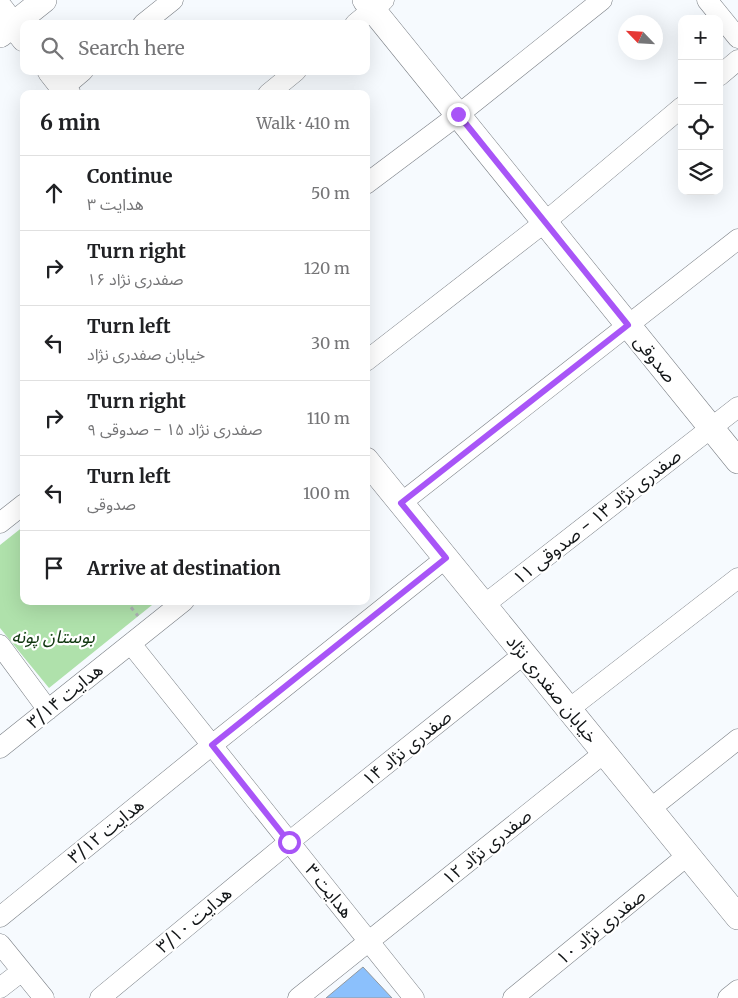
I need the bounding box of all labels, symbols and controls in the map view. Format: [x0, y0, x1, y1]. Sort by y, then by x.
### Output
north arrow [618, 15, 663, 60]
map controls [678, 15, 723, 195]
button: + [678, 15, 723, 60]
search box [20, 20, 370, 75]
icon: search [38, 34, 66, 62]
text: Search here [78, 36, 185, 60]
button: − [678, 60, 723, 105]
route end [447, 103, 470, 126]
button: locate [678, 105, 723, 150]
text: 6 min [40, 109, 100, 136]
text: Walk · 410 m [256, 113, 350, 133]
button: layers [678, 150, 723, 195]
text: Continue [87, 164, 173, 188]
icon: ahead [40, 179, 68, 207]
text: 50 m [311, 183, 350, 203]
text: هدایت ۳ [87, 194, 144, 214]
text: Turn right [87, 239, 186, 263]
icon: right [40, 254, 68, 282]
text: 120 m [304, 258, 350, 278]
text: صفدری نژاد ۱۶ [87, 269, 184, 289]
text: Turn left [87, 314, 171, 338]
icon: left [40, 329, 68, 357]
street label: صدوقی [629, 330, 682, 387]
text: 30 m [311, 333, 350, 353]
text: خیابان صفدری نژاد [87, 344, 205, 364]
text: Turn right [87, 389, 186, 413]
icon: right [40, 404, 68, 432]
text: 110 m [307, 408, 350, 428]
text: صفدری نژاد ۱۵ - صدوقی ۹ [87, 419, 262, 439]
street label: صفدری نژاد ۱۳ - صدوقی ۱۱ [508, 444, 686, 590]
text: Turn left [87, 464, 171, 488]
icon: left [40, 479, 68, 507]
text: 100 m [303, 483, 350, 503]
text: صدوقی [87, 494, 136, 514]
icon: arrive [40, 554, 68, 582]
text: Arrive at destination [87, 556, 281, 580]
park label: بوستان پونه [11, 625, 95, 649]
street label: خیابان صفدری نژاد [502, 630, 603, 748]
street label: هدایت ۳/۱۴ [22, 658, 107, 733]
street label: صفدری نژاد ۱۴ [357, 705, 456, 791]
street label: هدایت ۳/۱۲ [63, 793, 148, 868]
street label: صفدری نژاد ۱۲ [437, 804, 536, 890]
route start [278, 831, 301, 854]
street label: هدایت ۳ [300, 859, 358, 923]
street label: هدایت ۳/۱۰ [151, 881, 236, 958]
street label: صفدری نژاد ۱۰ [551, 884, 650, 970]

